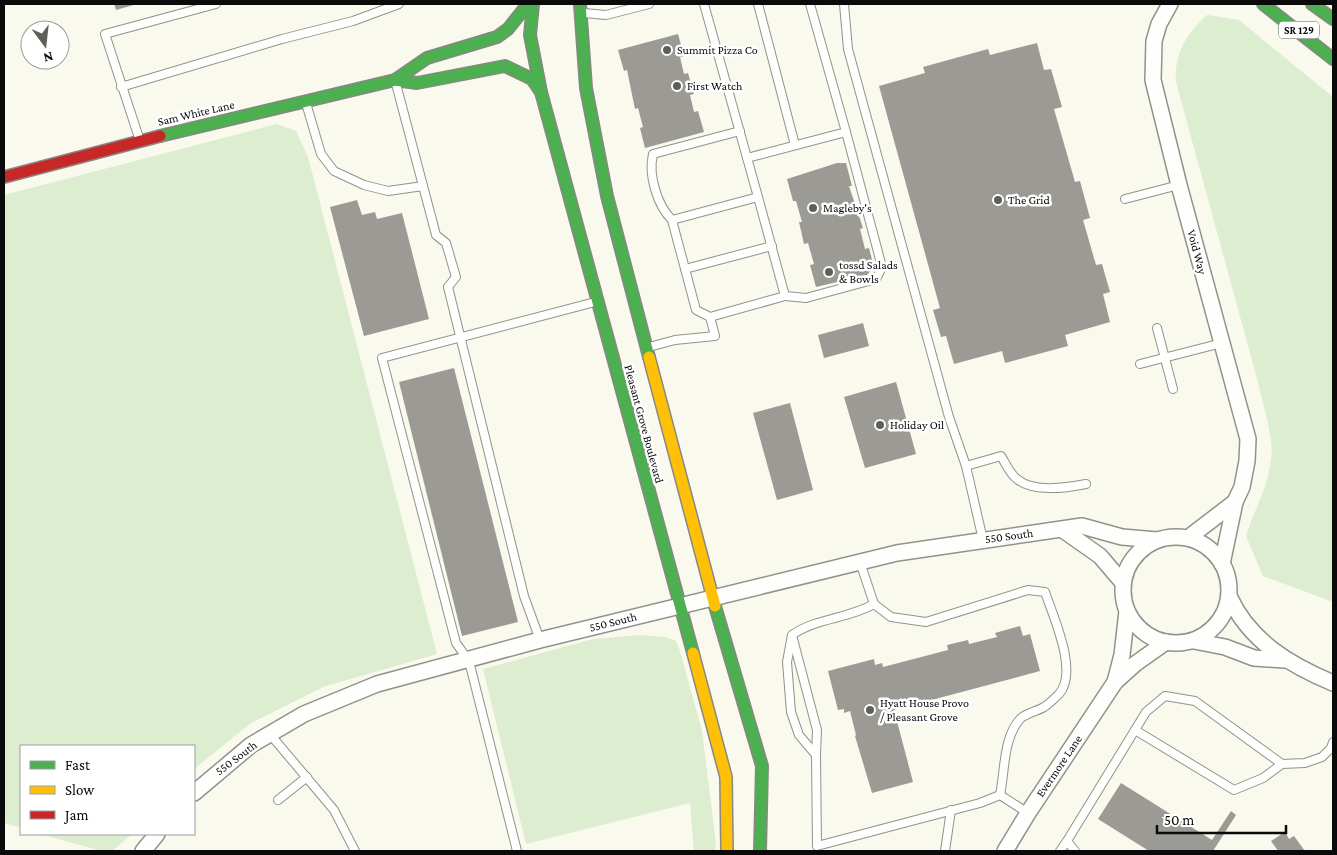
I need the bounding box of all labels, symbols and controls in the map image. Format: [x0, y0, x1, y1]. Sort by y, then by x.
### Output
north arrow [20, 20, 70, 70]
road number: SR 129 [1279, 22, 1319, 38]
place label: Summit Pizza Co [677, 43, 758, 57]
marker: Summit Pizza Co [661, 44, 673, 56]
text: N [41, 49, 55, 67]
place label: First Watch [687, 79, 743, 93]
marker: First Watch [671, 80, 683, 92]
street label: Sam White Lane [156, 97, 236, 129]
place label: The Grid [1008, 193, 1050, 207]
marker: The Grid [992, 194, 1004, 206]
place label: Magleby's [823, 201, 872, 215]
marker: Magleby's [807, 202, 819, 214]
street label: Void Way [1184, 228, 1210, 276]
place label: tossd Salads & Bowls [839, 258, 898, 286]
marker: tossd Salads & Bowls [823, 266, 835, 278]
street label: Pleasant Grove Boulevard [621, 363, 667, 485]
place label: Holiday Oil [890, 418, 944, 432]
marker: Holiday Oil [874, 419, 886, 431]
street label: 550 South [984, 526, 1035, 546]
street label: 550 South [588, 609, 639, 635]
place label: Hyatt House Provo / Pleasant Grove [880, 696, 969, 724]
marker: Hyatt House Provo / Pleasant Grove [864, 704, 876, 716]
street label: Evermore Lane [1033, 732, 1085, 800]
street label: 550 South [212, 737, 260, 778]
legend [20, 745, 195, 835]
text: Fast [65, 757, 91, 773]
text: Slow [65, 782, 95, 798]
scale bar [1157, 802, 1286, 834]
text: Jam [63, 807, 88, 824]
text: 50 m [1164, 812, 1194, 828]

